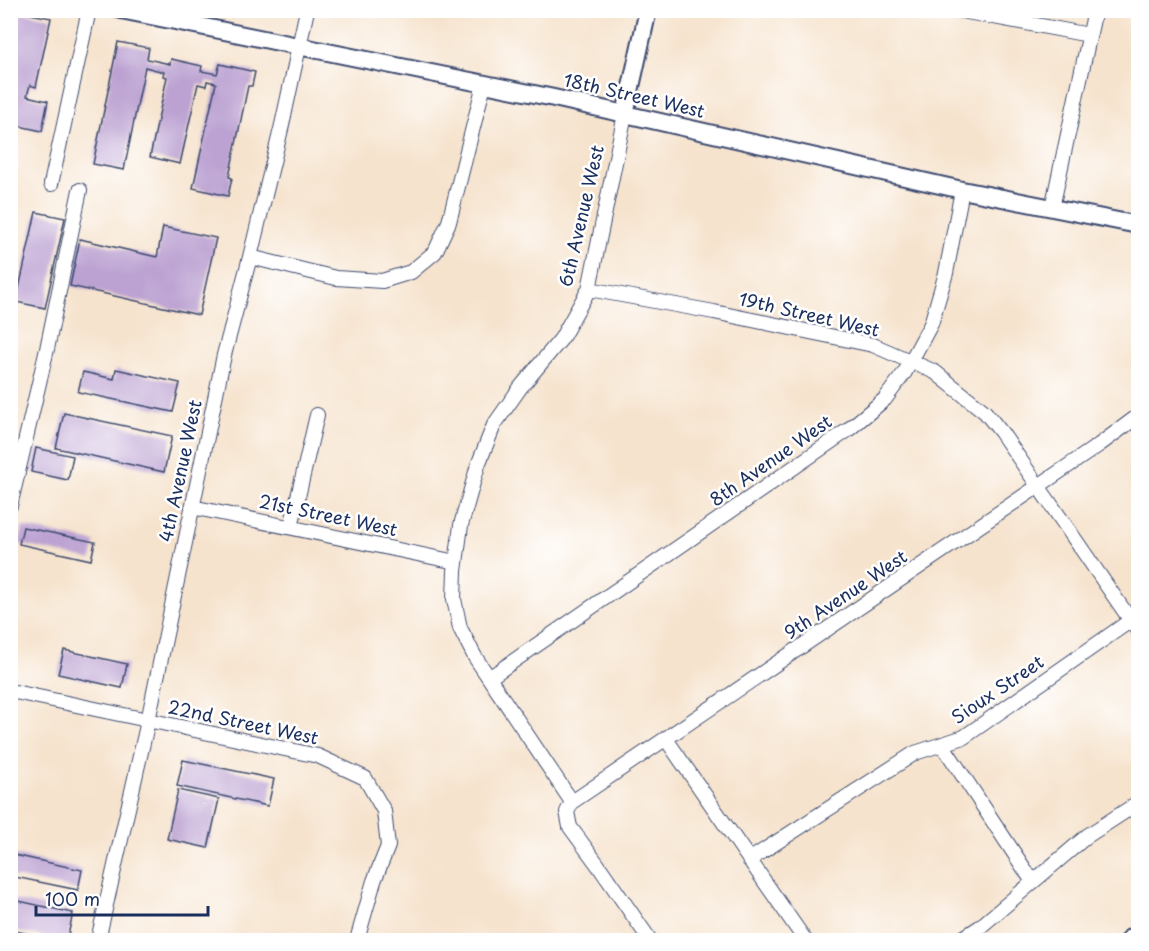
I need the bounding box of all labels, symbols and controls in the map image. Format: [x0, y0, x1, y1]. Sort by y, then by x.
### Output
street label: 18th Street West [561, 65, 708, 124]
street label: 6th Avenue West [551, 142, 610, 289]
street label: 19th Street West [736, 284, 882, 343]
street label: 4th Avenue West [151, 397, 208, 544]
street label: 8th Avenue West [703, 407, 837, 512]
street label: 21st Street West [257, 487, 400, 542]
street label: 9th Avenue West [778, 542, 912, 645]
street label: Sioux Street [946, 648, 1049, 730]
street label: 22nd Street West [166, 692, 321, 751]
scale bar [36, 879, 208, 917]
text: 100 m [45, 885, 100, 912]

